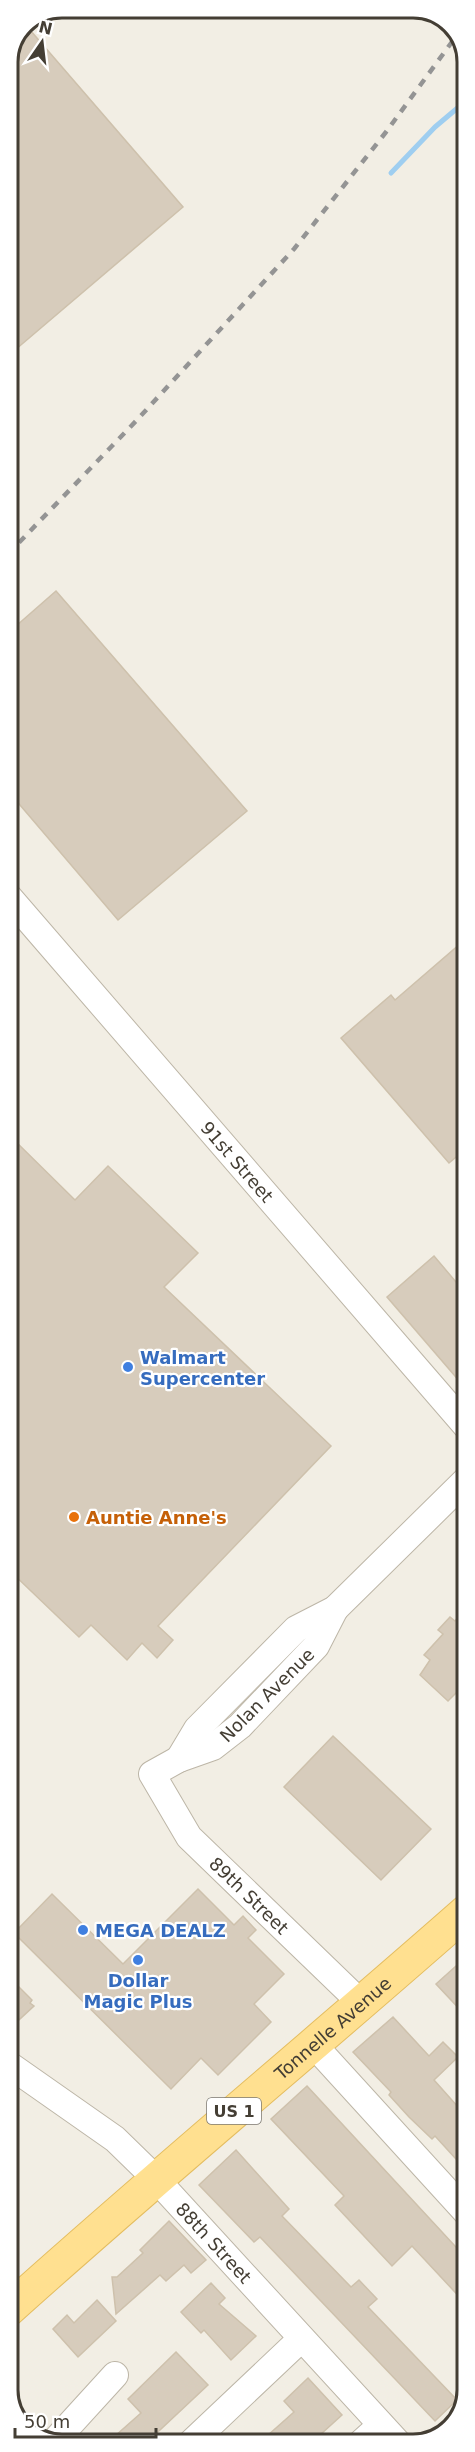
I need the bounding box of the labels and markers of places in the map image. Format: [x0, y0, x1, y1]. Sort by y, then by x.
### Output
place label: Walmart Supercenter [140, 1347, 265, 1389]
marker: Walmart Supercenter [121, 1360, 135, 1374]
place label: Auntie Anne's [86, 1507, 227, 1528]
marker: Auntie Anne's [67, 1510, 81, 1524]
place label: MEGA DEALZ [95, 1920, 226, 1941]
marker: MEGA DEALZ [76, 1923, 90, 1937]
marker: Dollar Magic Plus [131, 1953, 145, 1967]
place label: Dollar Magic Plus [84, 1970, 192, 2012]

